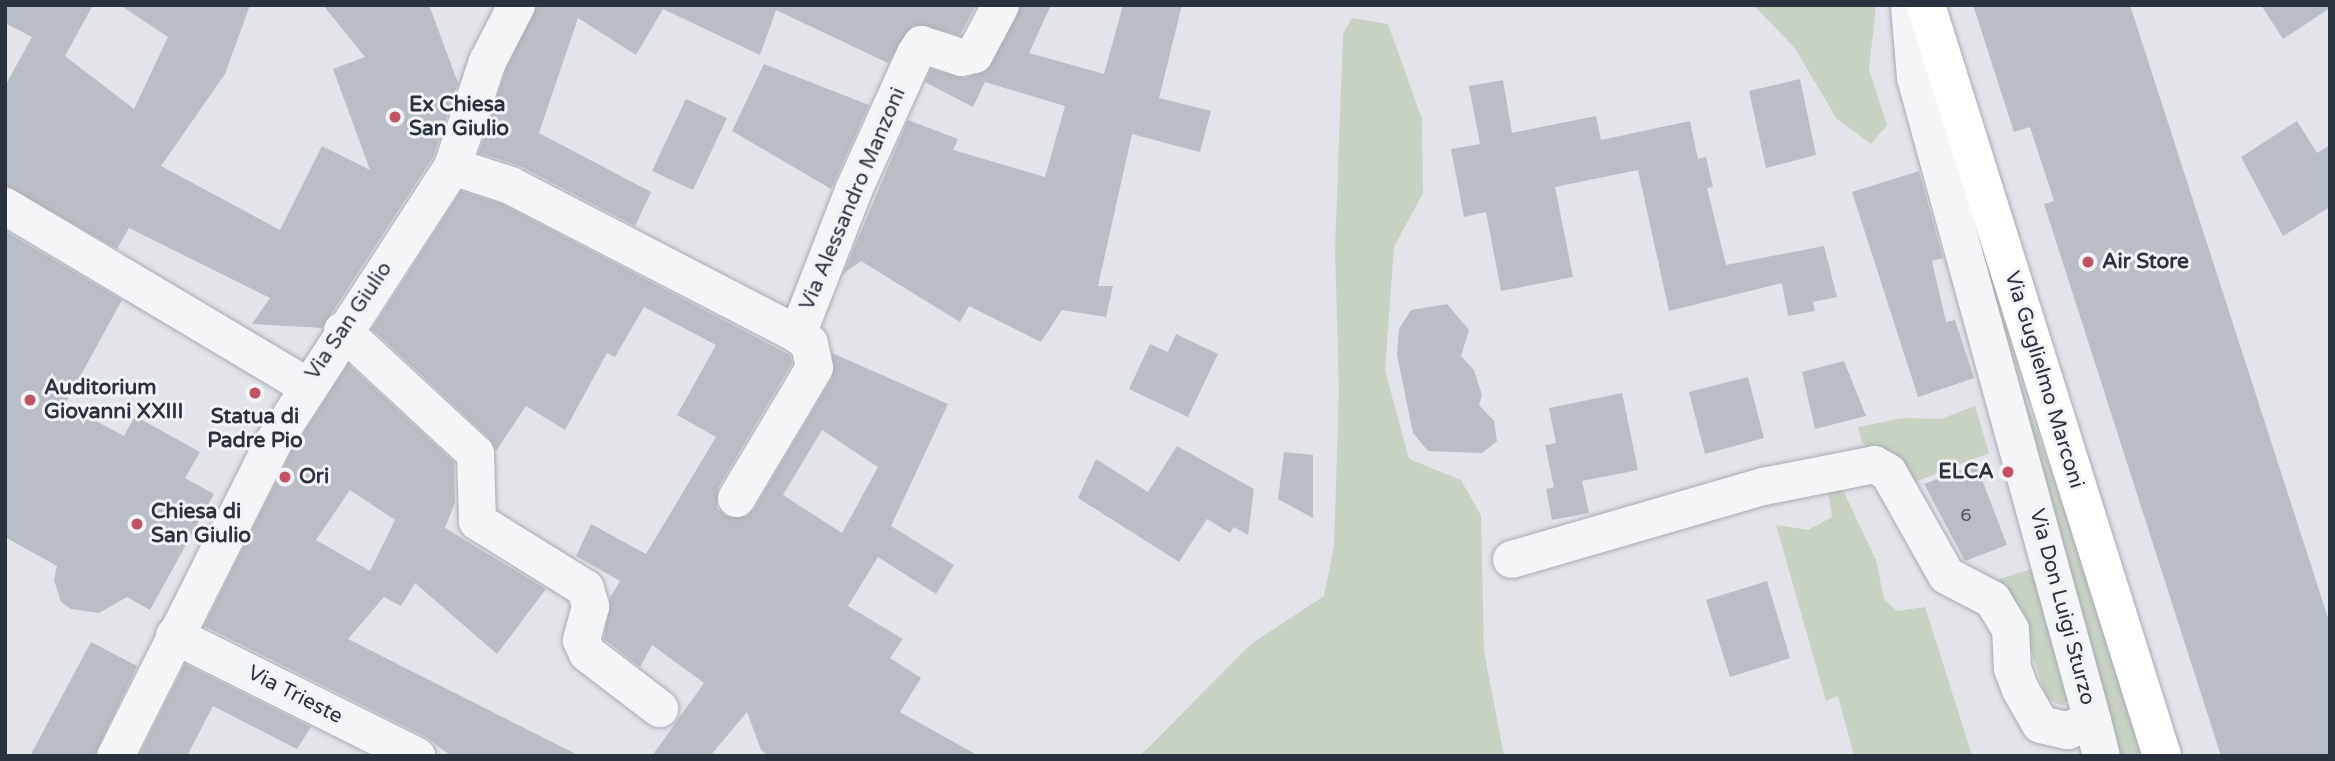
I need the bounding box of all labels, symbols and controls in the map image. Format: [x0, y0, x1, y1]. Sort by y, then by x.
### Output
street label: Via Alessandro Manzoni [795, 84, 911, 314]
place label: Ex Chiesa San Giulio [409, 92, 509, 142]
marker: Ex Chiesa San Giulio [387, 109, 403, 125]
place label: Air Store [2102, 249, 2189, 275]
marker: Air Store [2080, 254, 2096, 270]
street label: Via San Giulio [300, 257, 398, 385]
street label: Via Guglielmo Marconi [1999, 268, 2089, 492]
place label: Auditorium Giovanni XXIII [44, 375, 184, 425]
marker: Statua di Padre Pio [247, 385, 263, 401]
marker: Auditorium Giovanni XXIII [22, 392, 38, 408]
place label: Statua di Padre Pio [207, 404, 303, 454]
place label: ELCA [1938, 459, 1994, 485]
place label: Ori [299, 464, 329, 490]
marker: ELCA [2000, 464, 2016, 480]
marker: Ori [277, 469, 293, 485]
place label: Chiesa di San Giulio [151, 499, 251, 549]
house number: 6 [1960, 504, 1972, 526]
street label: Via Don Luigi Sturzo [2024, 506, 2100, 708]
marker: Chiesa di San Giulio [129, 516, 145, 532]
street label: Via Trieste [243, 660, 347, 730]

